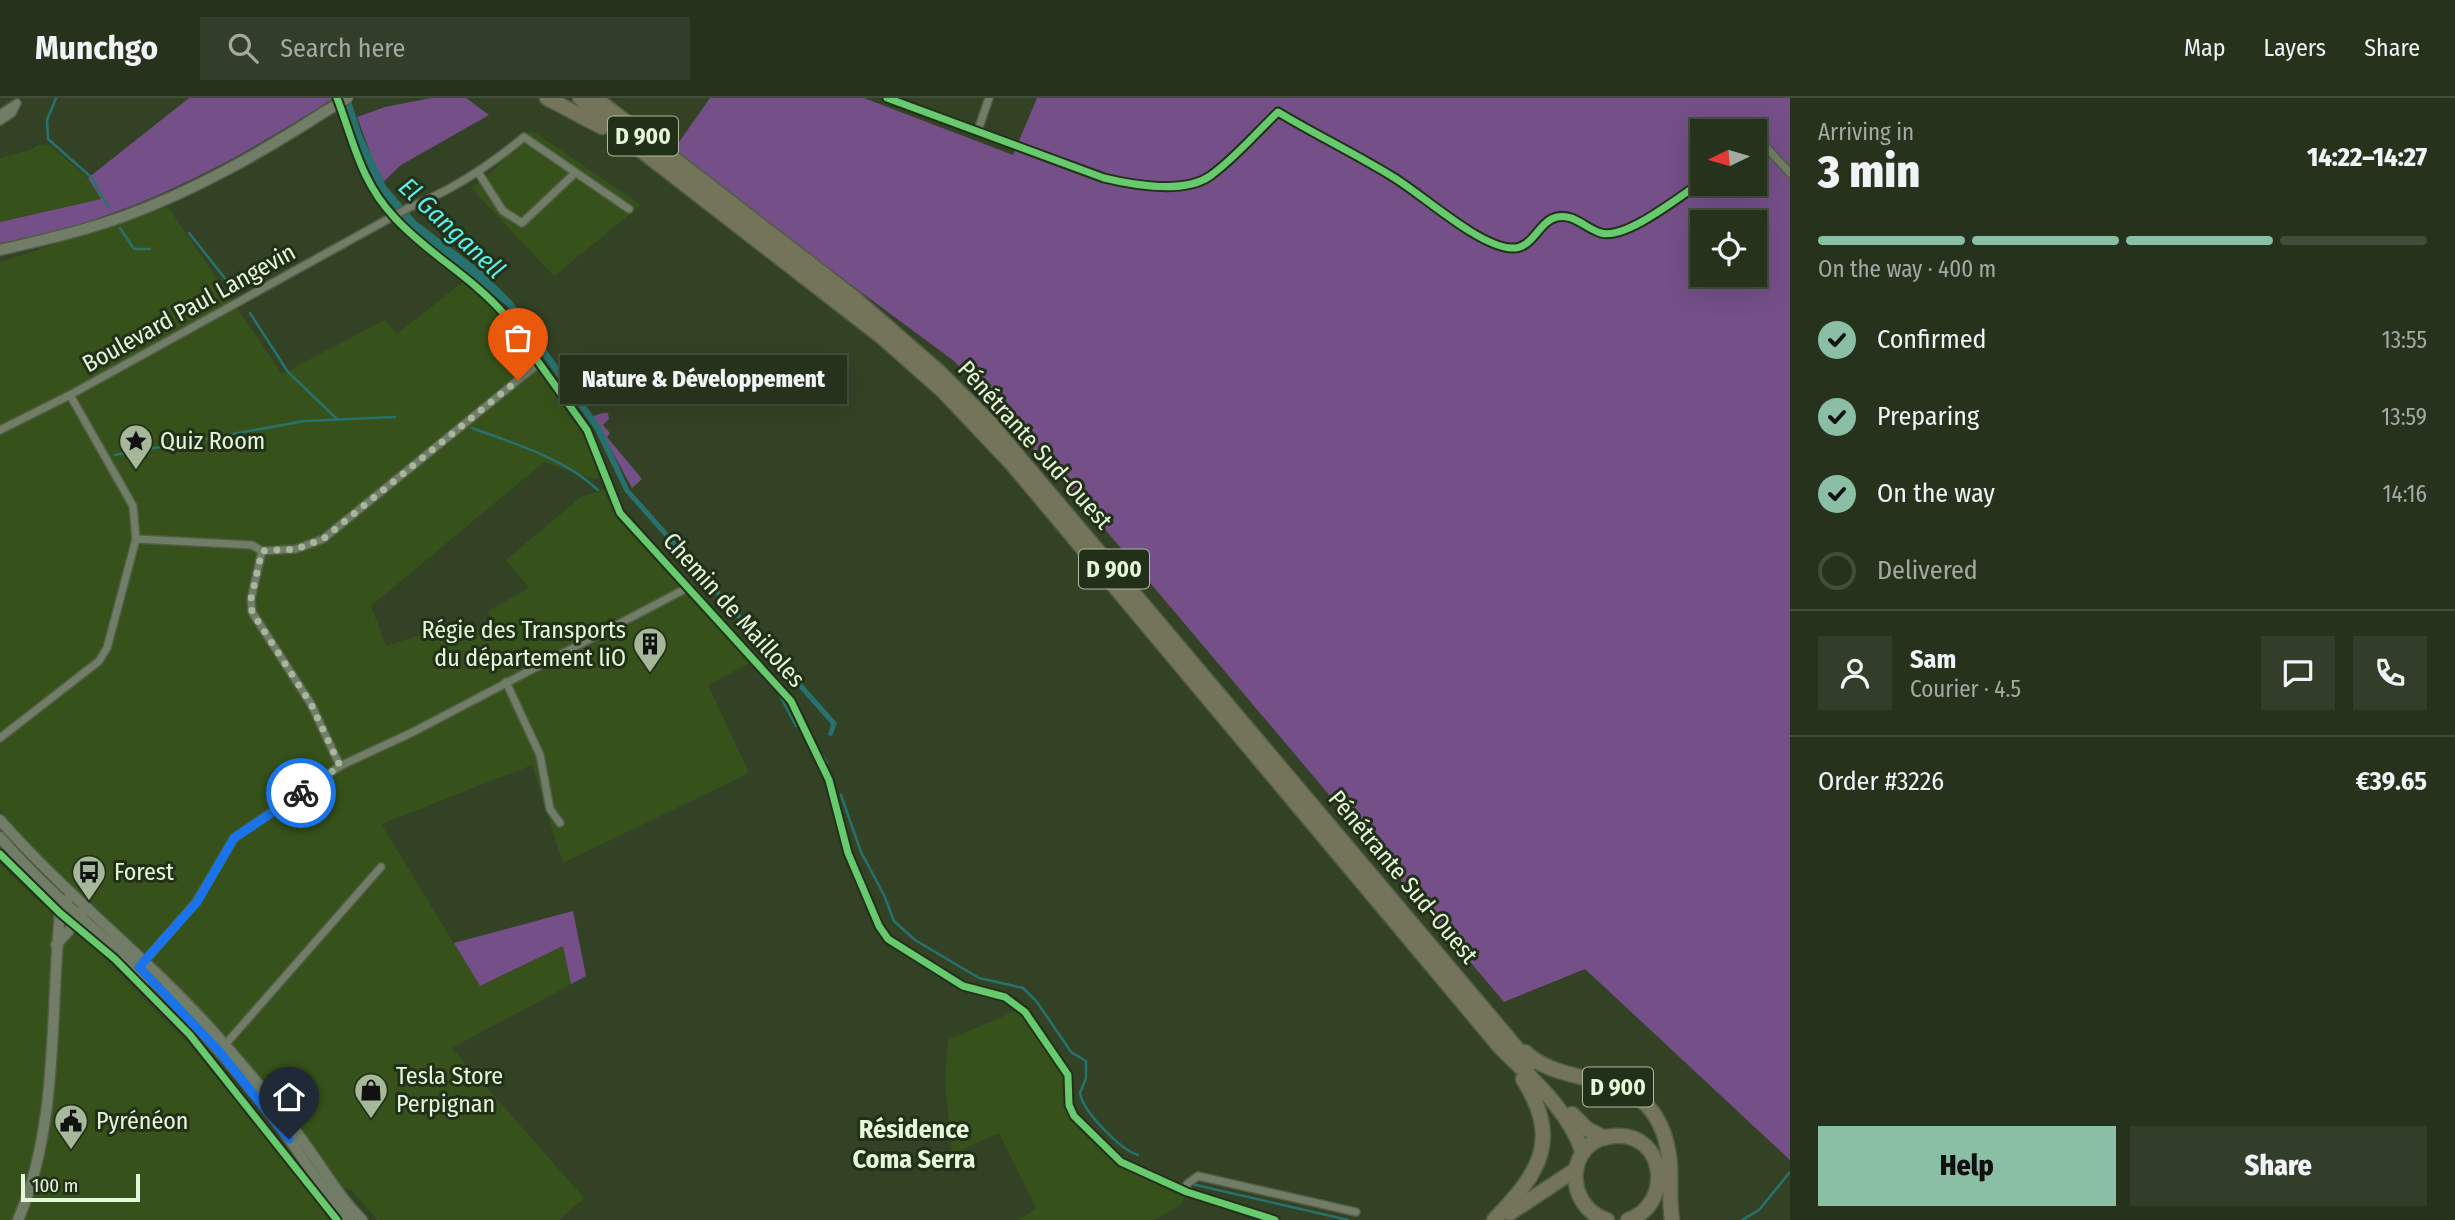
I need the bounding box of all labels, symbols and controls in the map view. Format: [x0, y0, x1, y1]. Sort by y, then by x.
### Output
search box [200, 17, 690, 80]
text: Munchgo [35, 28, 158, 68]
icon: search [224, 29, 262, 67]
text: Search here [280, 33, 405, 64]
text: Map [2184, 34, 2226, 62]
text: Layers [2264, 34, 2326, 62]
text: Share [2364, 34, 2420, 62]
road number: D 900 [608, 117, 678, 156]
text: Arriving in [1818, 118, 1914, 146]
north arrow [1690, 119, 1768, 196]
map controls [1690, 119, 1767, 287]
text: 14:22–14:27 [2307, 142, 2427, 173]
text: 3 min [1818, 144, 1920, 199]
water label: El Ganganell [392, 172, 511, 285]
button: locate [1690, 210, 1767, 287]
street label: Boulevard Paul Langevin [78, 238, 300, 378]
text: On the way · 400 m [1818, 255, 1996, 283]
pin [488, 308, 548, 380]
icon: bag [499, 319, 537, 357]
icon: check [1818, 321, 1856, 359]
text: Confirmed [1877, 324, 1987, 355]
text: 13:55 [2382, 326, 2427, 354]
street label: Pénétrante Sud-Ouest [952, 355, 1118, 535]
callout: Nature & Développement [560, 356, 847, 404]
text: Nature & Développement [582, 365, 825, 393]
icon: check [1818, 398, 1856, 436]
text: Preparing [1877, 401, 1979, 432]
text: 13:59 [2381, 403, 2427, 431]
place icon: Quiz Room [117, 422, 155, 471]
place label: Quiz Room [160, 427, 265, 455]
icon: check [1818, 475, 1856, 513]
text: On the way [1877, 478, 1995, 509]
text: 14:16 [2383, 480, 2427, 508]
street label: Chemin de Mailloles [657, 527, 811, 693]
road number: D 900 [1079, 550, 1149, 589]
text: Delivered [1877, 555, 1978, 586]
place label: Régie des Transports du département liO [421, 616, 626, 672]
building icon: Régie des Transports du département liO [631, 625, 669, 674]
button: person [1818, 636, 1892, 710]
button: chat [2261, 636, 2335, 710]
button: phone [2353, 636, 2427, 710]
text: Sam [1910, 644, 1956, 675]
text: Courier · 4.5 [1910, 675, 2021, 703]
courier [266, 758, 336, 828]
text: Order #3226 [1818, 766, 1944, 797]
text: €39.65 [2356, 766, 2427, 797]
icon: bike [282, 774, 320, 812]
street label: Pénétrante Sud-Ouest [1323, 785, 1484, 969]
bus stop icon: Forest [70, 853, 108, 902]
place label: Forest [114, 858, 174, 886]
place label: Tesla Store Perpignan [396, 1062, 503, 1118]
pin [259, 1067, 319, 1139]
road number: D 900 [1583, 1068, 1653, 1106]
shop icon: Tesla Store Perpignan [352, 1071, 390, 1120]
icon: home [270, 1078, 308, 1116]
public building icon: Pyrénéon [52, 1102, 90, 1151]
place label: Pyrénéon [96, 1107, 189, 1135]
district label: Résidence Coma Serra [852, 1114, 976, 1175]
button: Help [1818, 1126, 2116, 1206]
button: Share [2130, 1126, 2427, 1206]
scale bar [21, 1171, 140, 1203]
text: 100 m [32, 1174, 78, 1197]

